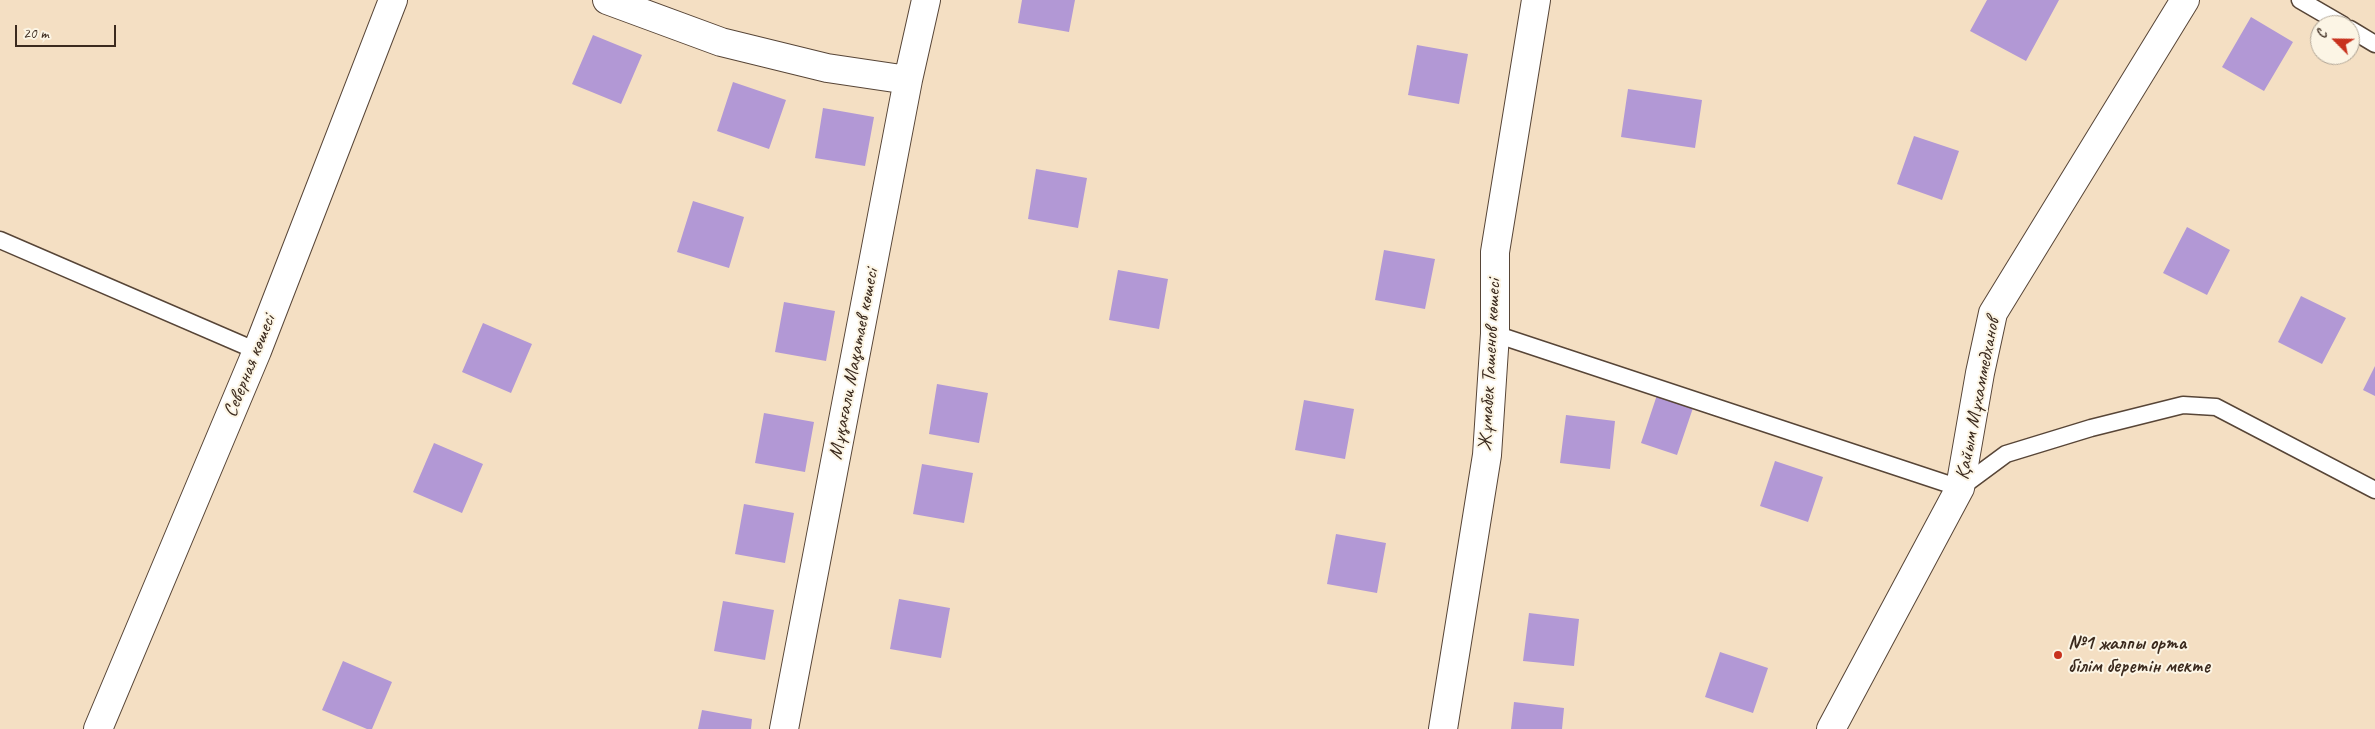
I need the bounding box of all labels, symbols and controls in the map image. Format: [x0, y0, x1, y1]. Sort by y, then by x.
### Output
scale bar [18, 15, 119, 47]
north arrow [2310, 15, 2360, 65]
text: 20 m [23, 24, 49, 43]
text: С [2312, 28, 2331, 41]
street label: Мұқағали Мақатаев көшесі [824, 266, 884, 462]
street label: Жұмабек Ташенов көшесі [1473, 278, 1507, 452]
street label: Северная көшесі [219, 311, 281, 421]
street label: Қайым Мұхаммедханов [1951, 316, 2005, 482]
place label: №1 жалпы орта білім беретін мекте [2068, 632, 2210, 679]
marker: №1 жалпы орта білім беретін мекте [2052, 649, 2064, 661]

